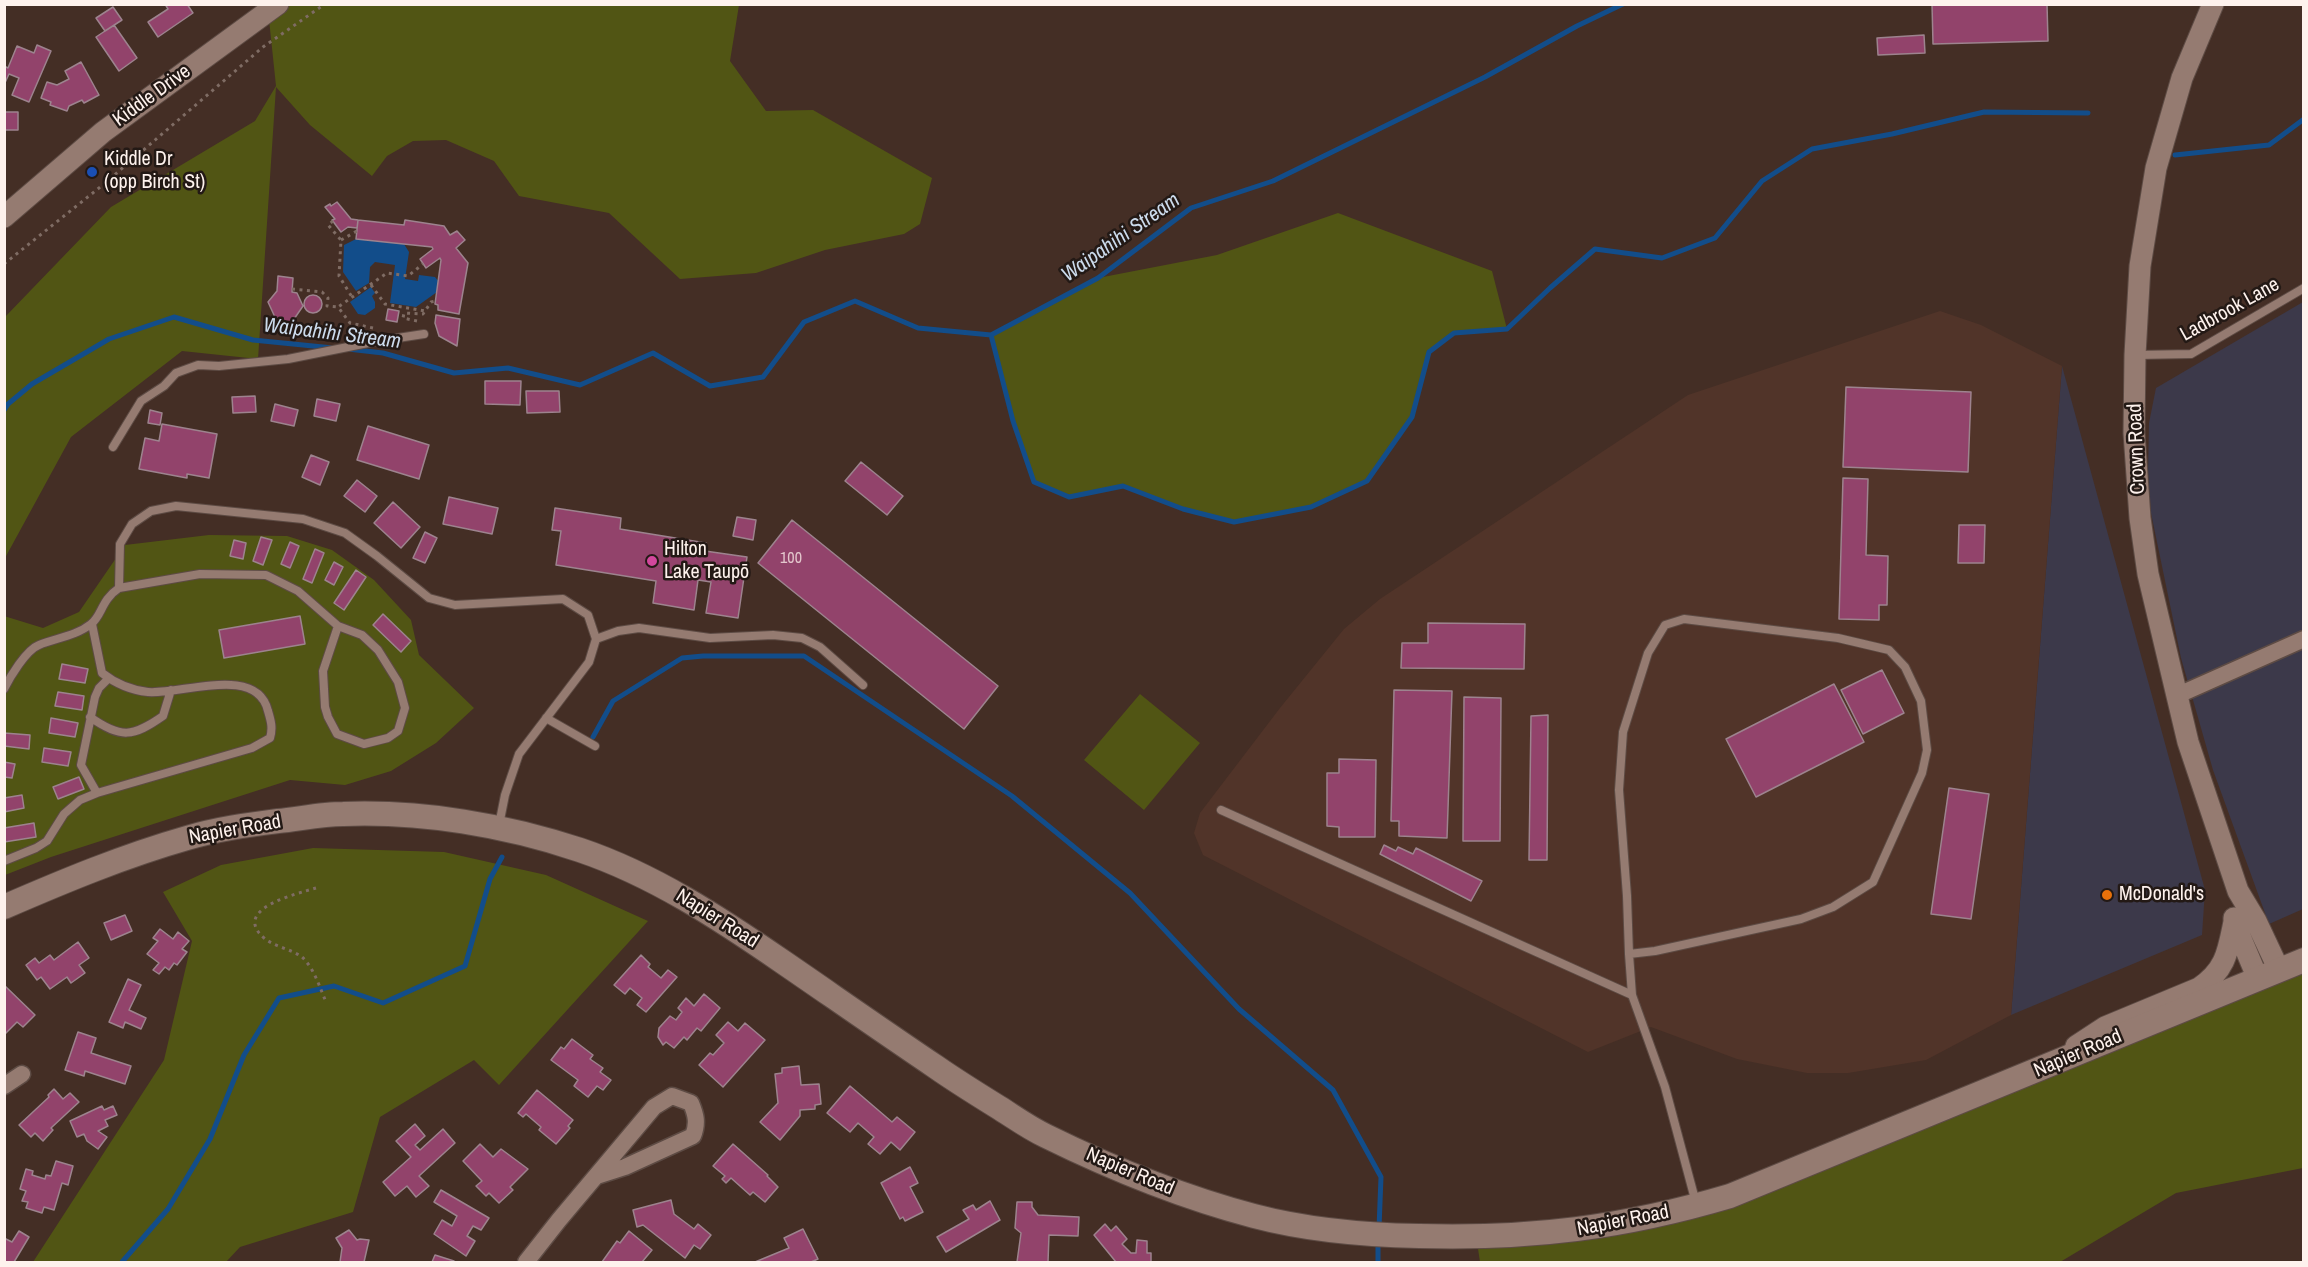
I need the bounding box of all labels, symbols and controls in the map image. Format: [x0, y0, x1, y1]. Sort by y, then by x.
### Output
street label: Kiddle Drive [108, 60, 196, 132]
place label: Kiddle Dr (opp Birch St) [104, 148, 205, 195]
marker: Kiddle Dr (opp Birch St) [85, 165, 99, 179]
water label: Waipahihi Stream [1057, 188, 1185, 288]
street label: Ladbrook Lane [2176, 273, 2284, 347]
water label: Waipahihi Stream [262, 313, 402, 355]
street label: Crown Road [2123, 403, 2151, 495]
place label: Hilton Lake Taupō [664, 538, 749, 585]
house number: 100 [780, 549, 802, 569]
marker: Hilton Lake Taupō [645, 554, 659, 568]
street label: Napier Road [187, 810, 283, 850]
place label: McDonald's [2119, 883, 2204, 907]
street label: Napier Road [671, 884, 763, 954]
marker: McDonald's [2100, 888, 2114, 902]
street label: Napier Road [2031, 1025, 2125, 1083]
street label: Napier Road [1083, 1143, 1177, 1201]
street label: Napier Road [1575, 1200, 1671, 1242]

